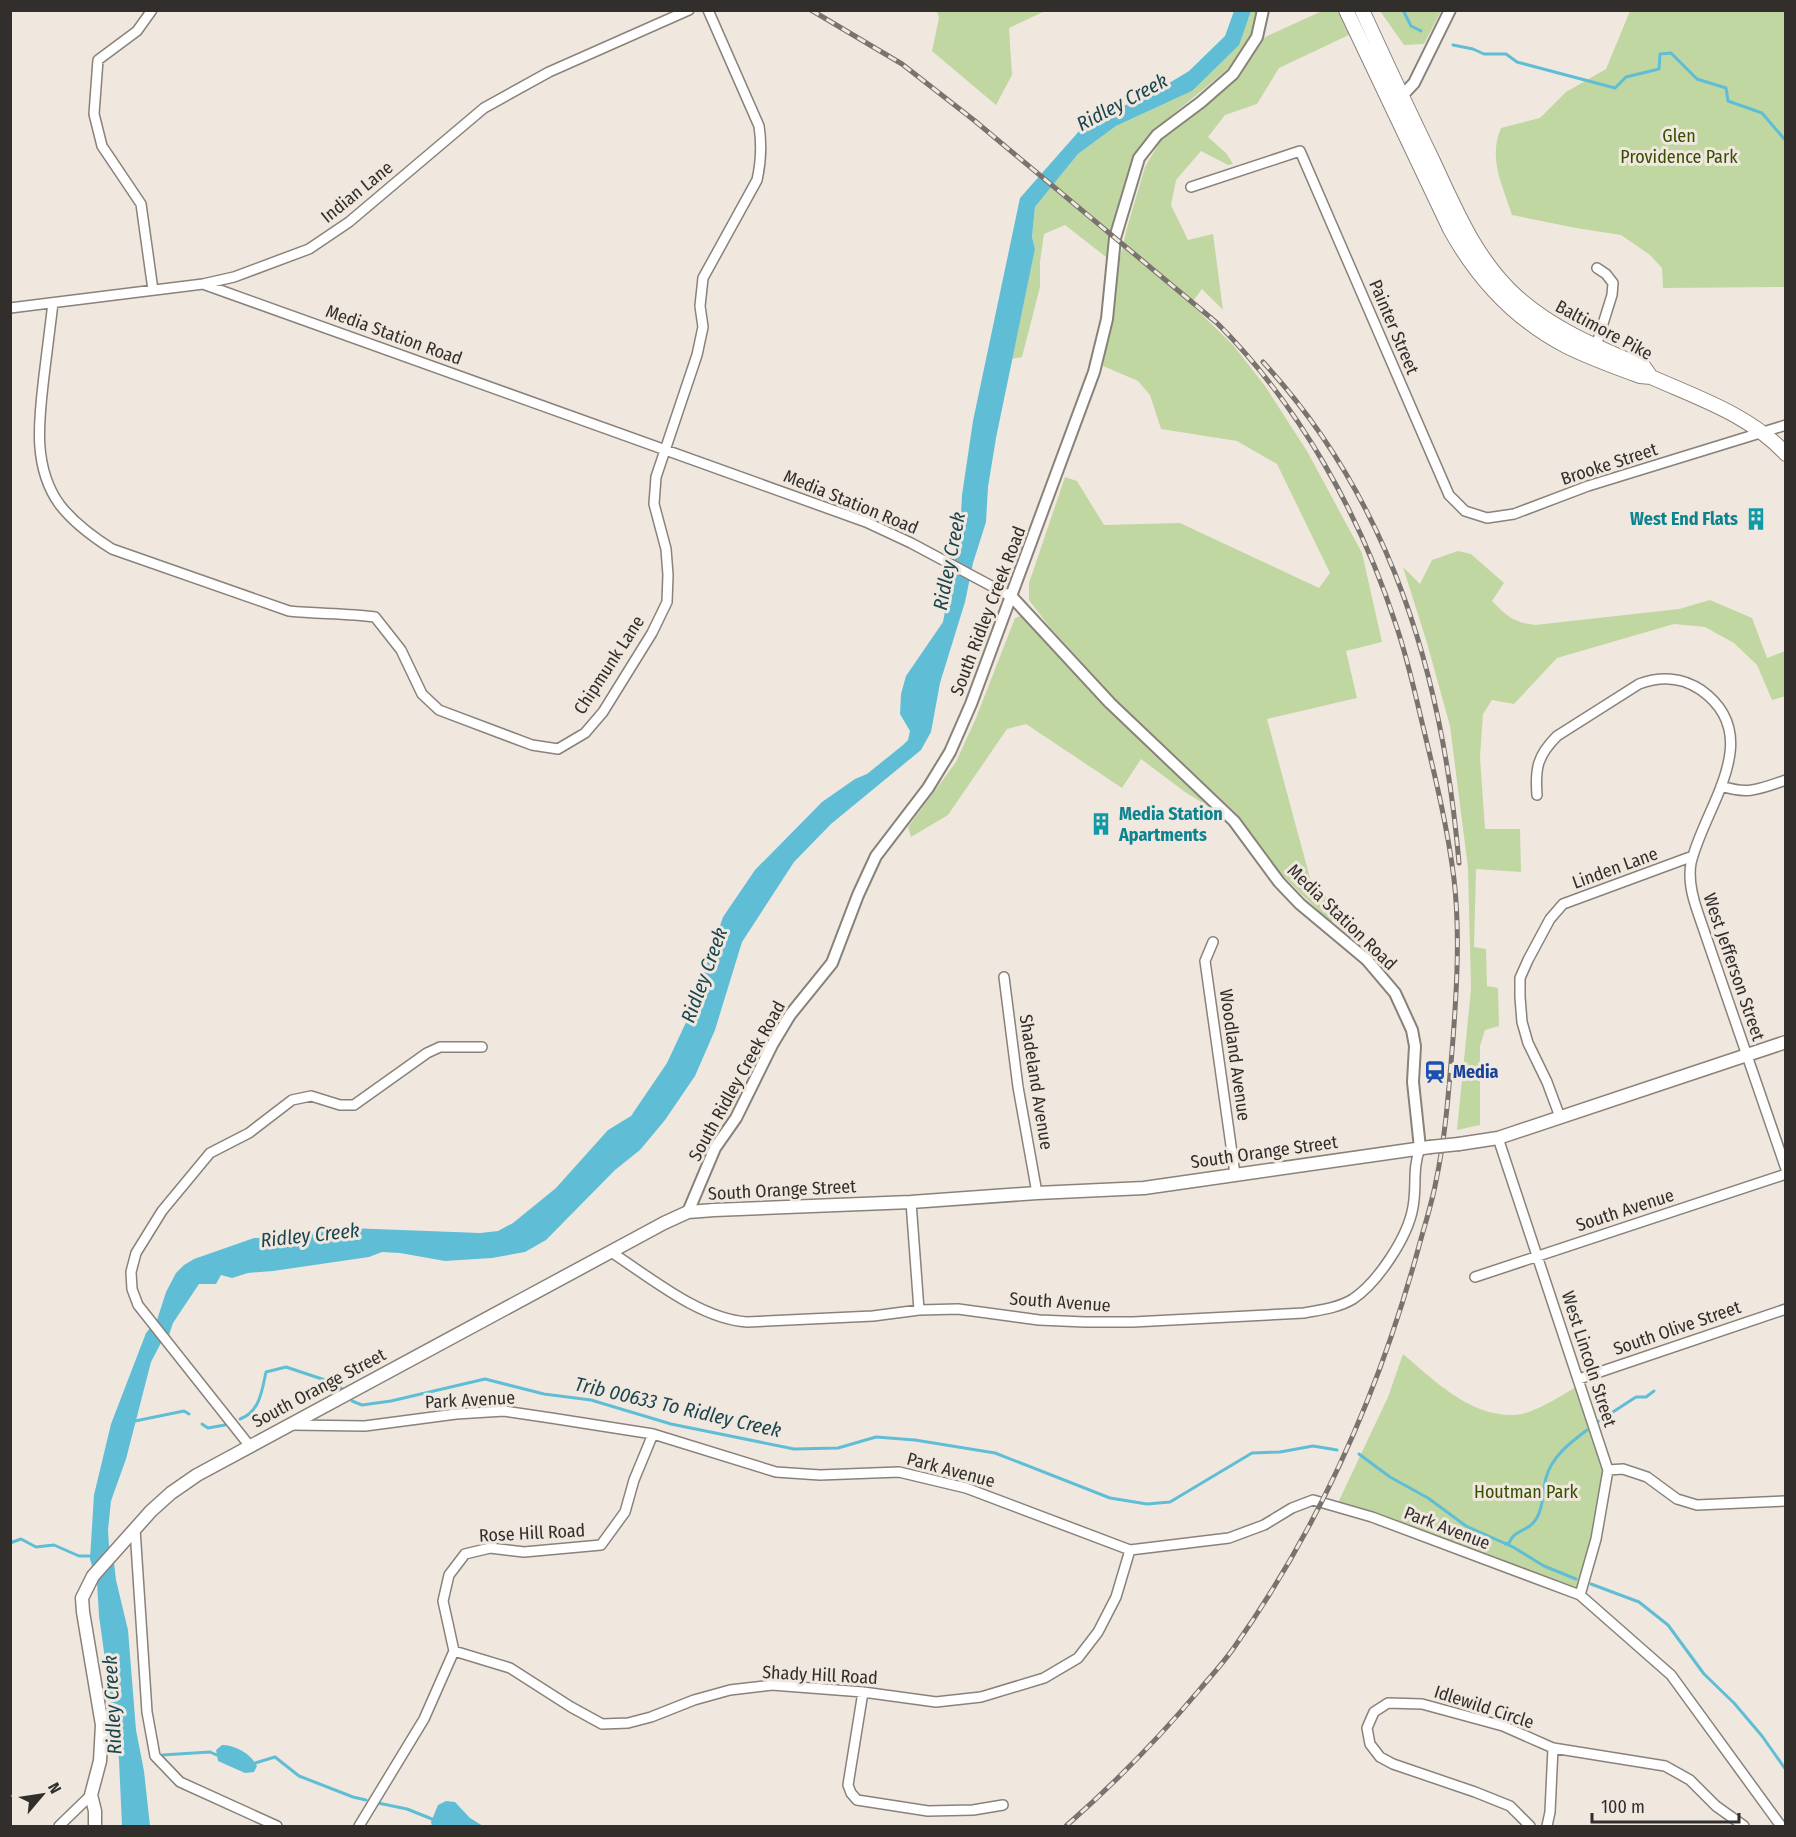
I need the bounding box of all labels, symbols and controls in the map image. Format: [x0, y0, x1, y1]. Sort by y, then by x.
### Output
water label: Ridley Creek [1072, 68, 1172, 136]
park label: Glen Providence Park [1620, 125, 1738, 168]
street label: Indian Lane [317, 156, 397, 228]
street label: Painter Street [1364, 276, 1424, 378]
street label: Baltimore Pike [1552, 295, 1656, 365]
street label: Media Station Road [323, 300, 465, 370]
street label: Brooke Street [1558, 438, 1660, 490]
street label: Media Station Road [780, 465, 922, 539]
building icon: West End Flats [1743, 506, 1769, 532]
place label: West End Flats [1630, 508, 1738, 530]
water label: Ridley Creek [928, 510, 970, 612]
street label: South Ridley Creek Road [946, 523, 1030, 699]
street label: Chipmunk Lane [569, 612, 649, 718]
place label: Media Station Apartments [1118, 803, 1223, 846]
building icon: Media Station Apartments [1088, 811, 1114, 837]
street label: Linden Lane [1569, 842, 1661, 894]
street label: Media Station Road [1283, 859, 1401, 975]
street label: West Jefferson Street [1698, 890, 1770, 1044]
water label: Ridley Creek [676, 924, 732, 1026]
street label: Woodland Avenue [1215, 988, 1255, 1122]
street label: South Ridley Creek Road [684, 997, 790, 1165]
street label: Shadeland Avenue [1014, 1013, 1058, 1151]
station icon: Media [1422, 1059, 1448, 1085]
place label: Media [1453, 1061, 1499, 1083]
street label: South Orange Street [1189, 1131, 1339, 1173]
street label: South Orange Street [707, 1175, 857, 1205]
street label: South Avenue [1573, 1184, 1677, 1236]
water label: Ridley Creek [259, 1218, 361, 1252]
street label: South Avenue [1009, 1287, 1111, 1317]
street label: West Lincoln Street [1557, 1288, 1621, 1430]
street label: South Olive Street [1610, 1296, 1744, 1360]
street label: South Orange Street [248, 1343, 390, 1433]
water label: Trib 00633 To Ridley Creek [572, 1372, 784, 1442]
street label: Park Avenue [424, 1387, 516, 1413]
street label: Park Avenue [905, 1448, 998, 1492]
park label: Houtman Park [1474, 1481, 1579, 1503]
street label: Park Avenue [1401, 1502, 1493, 1554]
street label: Rose Hill Road [478, 1519, 586, 1547]
water label: Ridley Creek [97, 1655, 127, 1755]
street label: Shady Hill Road [762, 1661, 878, 1689]
street label: Idlewild Circle [1431, 1681, 1537, 1733]
north arrow [12, 1765, 72, 1825]
text: N [44, 1779, 65, 1797]
scale bar [1592, 1786, 1739, 1824]
text: 100 m [1601, 1796, 1645, 1818]

